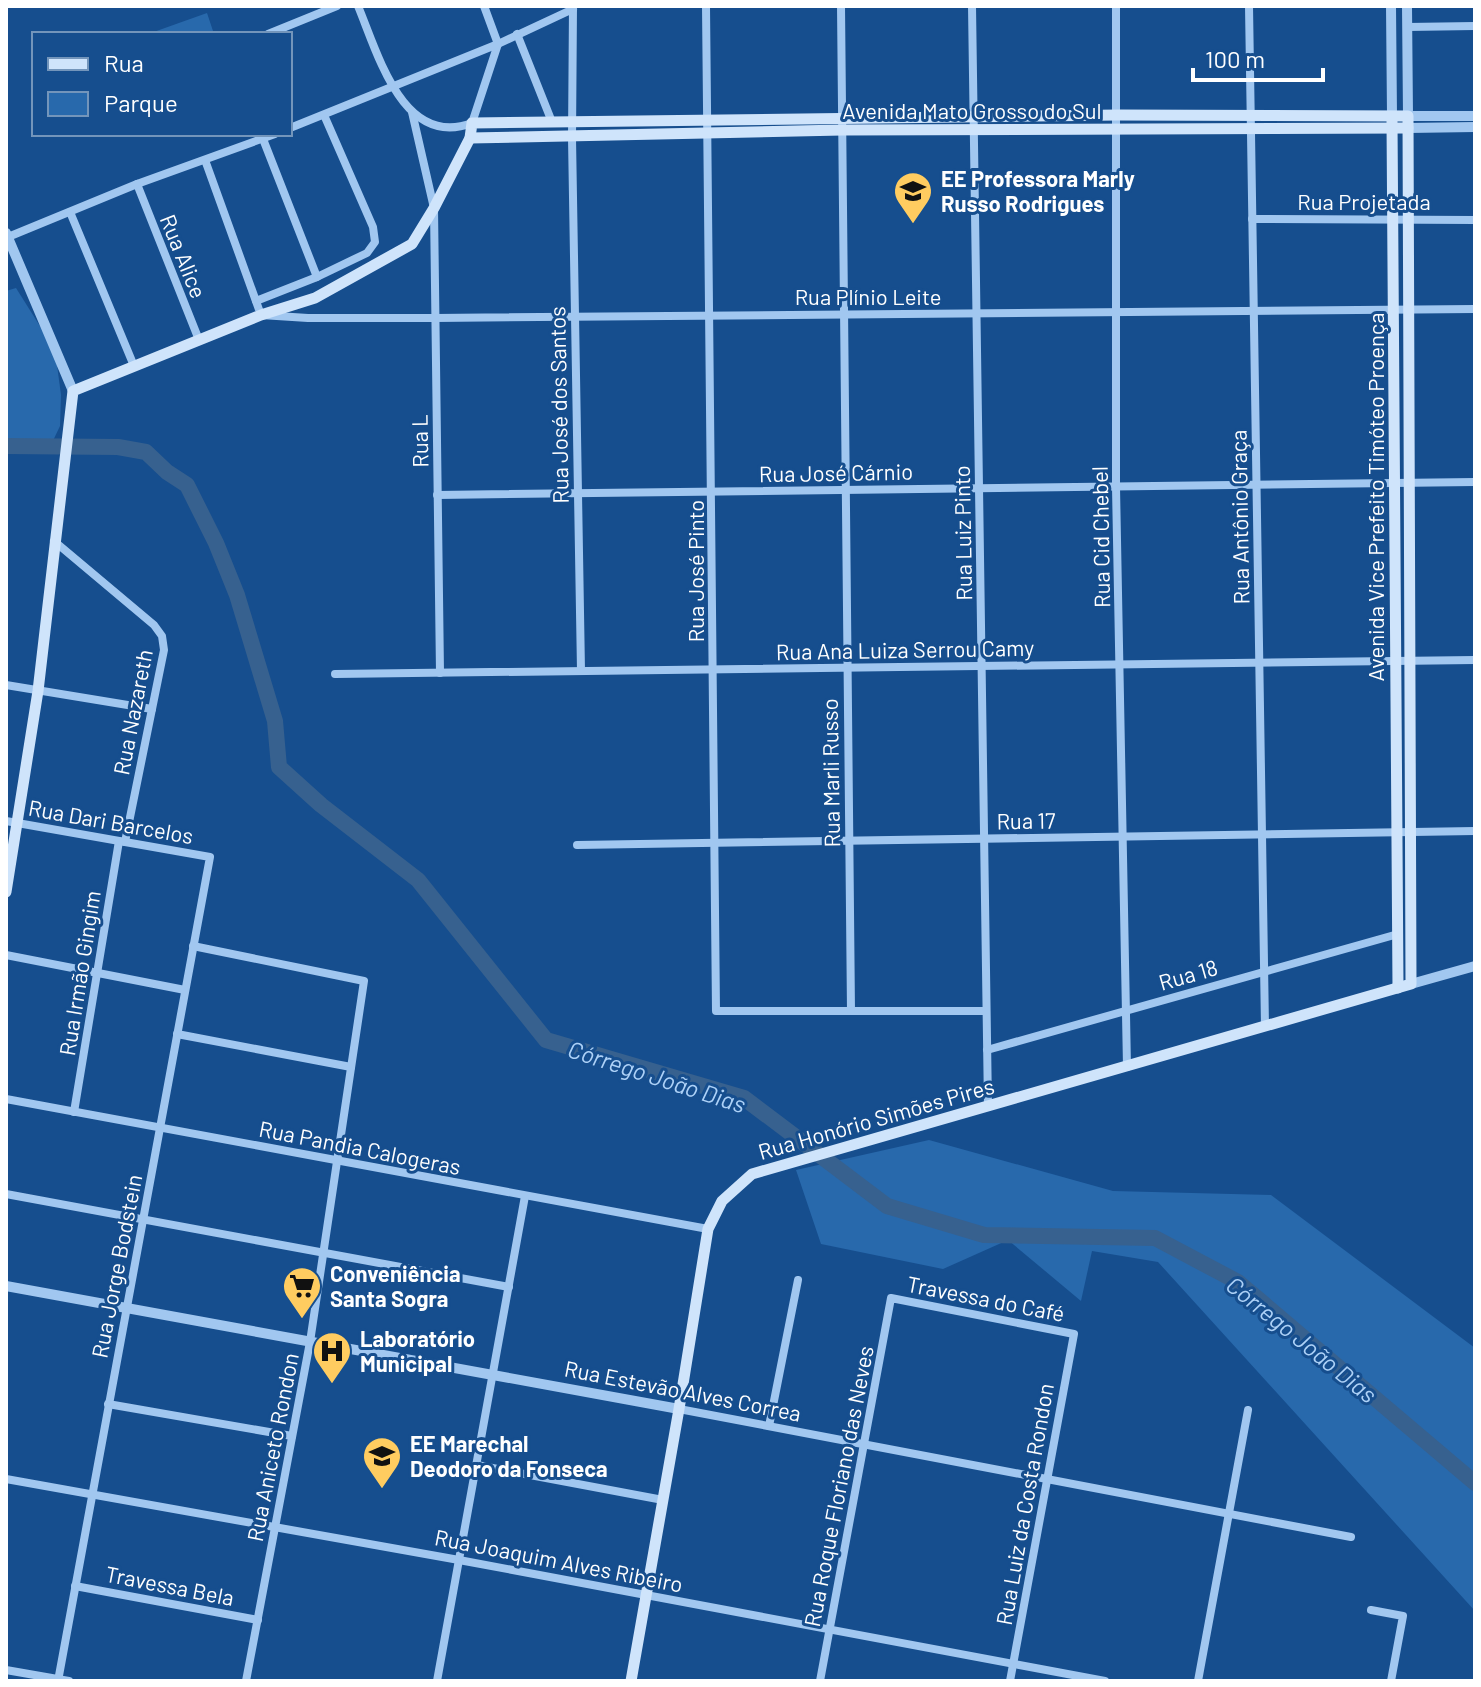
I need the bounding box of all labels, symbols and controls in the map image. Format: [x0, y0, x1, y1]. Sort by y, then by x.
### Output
legend [32, 32, 292, 136]
scale bar [1193, 32, 1323, 82]
text: 100 m [1205, 44, 1265, 73]
text: Rua [104, 48, 144, 77]
text: Parque [104, 88, 178, 117]
street label: Avenida Mato Grosso do Sul [842, 97, 1102, 123]
place label: EE Professora Marly Russo Rodrigues [941, 165, 1135, 216]
school or university icon: EE Professora Marly Russo Rodrigues [892, 170, 934, 225]
street label: Rua Projetada [1297, 188, 1431, 214]
street label: Rua Alice [155, 210, 213, 302]
street label: Rua Plínio Leite [795, 283, 941, 309]
street label: Rua José dos Santos [543, 306, 573, 504]
street label: Avenida Vice Prefeito Timóteo Proença [1362, 313, 1388, 681]
street label: Rua L [406, 414, 432, 468]
street label: Rua Antônio Graça [1224, 429, 1254, 605]
street label: Rua José Cárnio [759, 458, 913, 486]
street label: Rua Luiz Pinto [948, 465, 976, 601]
street label: Rua Cid Chebel [1086, 466, 1114, 608]
street label: Rua José Pinto [682, 500, 708, 642]
street label: Rua Ana Luiza Serrou Camy [776, 634, 1034, 664]
street label: Rua Nazareth [107, 647, 157, 777]
street label: Rua Marli Russo [816, 698, 844, 848]
street label: Rua Dari Barcelos [26, 794, 196, 848]
street label: Rua 17 [996, 806, 1056, 834]
street label: Rua Irmão Gingim [53, 889, 105, 1057]
street label: Rua 18 [1156, 953, 1220, 995]
water label: Córrego João Dias [565, 1034, 749, 1118]
street label: Rua Honório Simões Pires [755, 1072, 997, 1164]
street label: Rua Pandia Calogeras [257, 1115, 463, 1179]
street label: Rua Jorge Bodstein [85, 1172, 147, 1360]
place label: Conveniência Santa Sogra [330, 1260, 461, 1311]
supermarket icon: Conveniência Santa Sogra [281, 1265, 323, 1320]
water label: Córrego João Dias [1221, 1269, 1383, 1409]
street label: Travessa do Café [905, 1270, 1067, 1326]
place label: Laboratório Municipal [360, 1325, 475, 1376]
hospital icon: Laboratório Municipal [311, 1330, 353, 1385]
street label: Rua Roque Floriano das Neves [798, 1343, 878, 1629]
street label: Rua Aniceto Rondon [241, 1350, 303, 1544]
street label: Rua Estevão Alves Correa [562, 1354, 804, 1426]
street label: Rua Luiz da Costa Rondon [990, 1381, 1058, 1627]
place label: EE Marechal Deodoro da Fonseca [410, 1430, 608, 1481]
school or university icon: EE Marechal Deodoro da Fonseca [361, 1435, 403, 1490]
street label: Rua Joaquim Alves Ribeiro [433, 1523, 685, 1597]
street label: Travessa Bela [104, 1560, 236, 1610]

